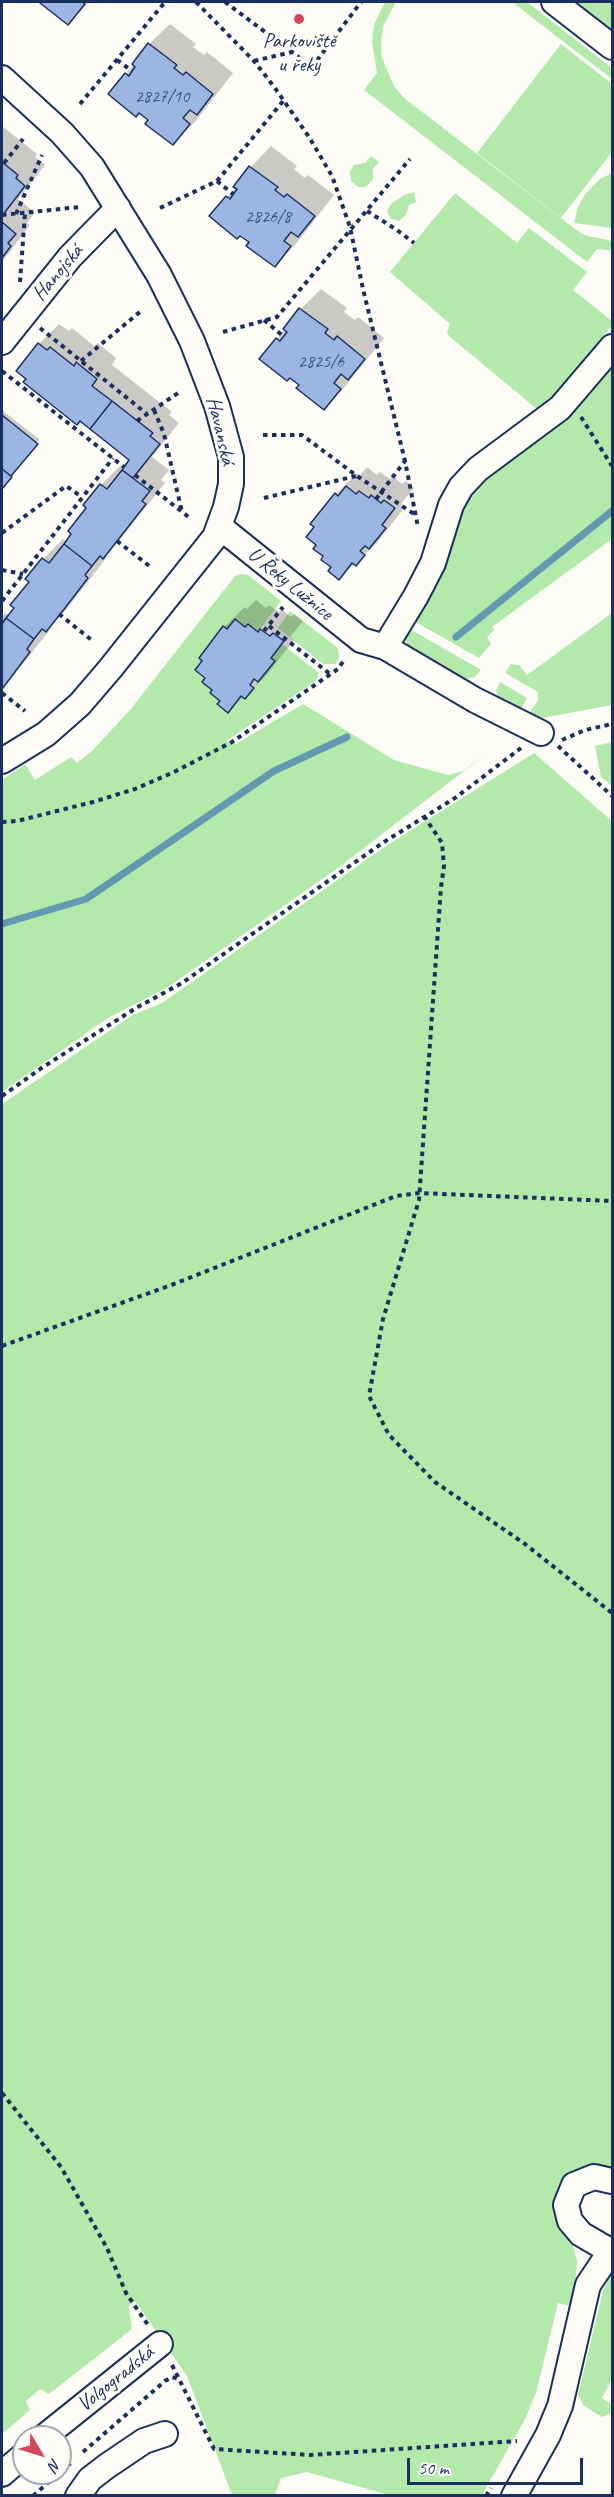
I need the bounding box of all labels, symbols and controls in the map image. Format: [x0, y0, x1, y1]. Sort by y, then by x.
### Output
marker: Parkoviště u řeky [292, 12, 306, 26]
place label: Parkoviště u řeky [263, 28, 335, 78]
house number: 2827/10 [135, 86, 189, 108]
house number: 2826/8 [245, 206, 291, 228]
street label: Hanojská [27, 240, 89, 306]
house number: 2825/6 [298, 351, 344, 373]
street label: Havanská [200, 394, 240, 468]
street label: U Řeky Lužnice [242, 542, 338, 626]
street label: Volgogradská [73, 2340, 159, 2418]
north arrow [12, 2425, 72, 2485]
scale bar [410, 2446, 586, 2484]
text: N [44, 2455, 66, 2475]
text: 50 m [418, 2457, 449, 2479]

